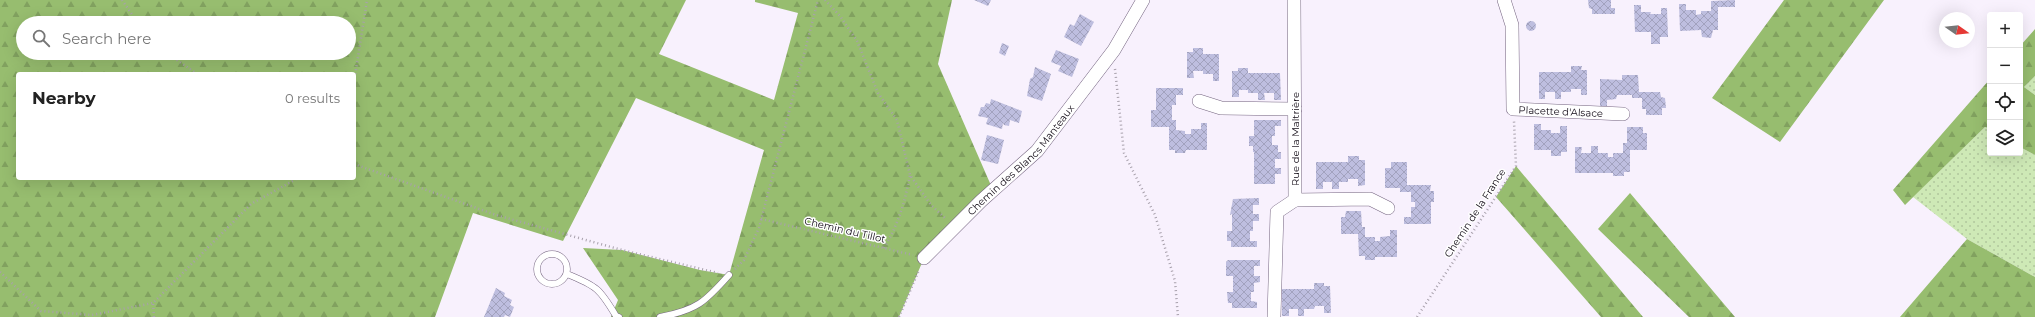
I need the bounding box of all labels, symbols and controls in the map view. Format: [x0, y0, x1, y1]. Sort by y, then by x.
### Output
north arrow [1939, 12, 1975, 48]
map controls [1987, 12, 2023, 156]
button: + [1987, 12, 2023, 48]
search box [16, 16, 356, 60]
icon: search [30, 27, 52, 49]
text: Search here [62, 29, 151, 48]
button: − [1987, 48, 2023, 84]
button: locate [1987, 84, 2023, 120]
text: Nearby [32, 88, 96, 108]
text: 0 results [285, 90, 340, 106]
street label: Rue de la Maltrière [1289, 92, 1302, 186]
street label: Chemin des Blancs Manteaux [964, 101, 1077, 218]
street label: Placette d'Alsace [1518, 103, 1603, 120]
button: layers [1987, 120, 2023, 156]
street label: Chemin de la France [1441, 166, 1509, 260]
street label: Chemin du Tillot [803, 214, 887, 246]

